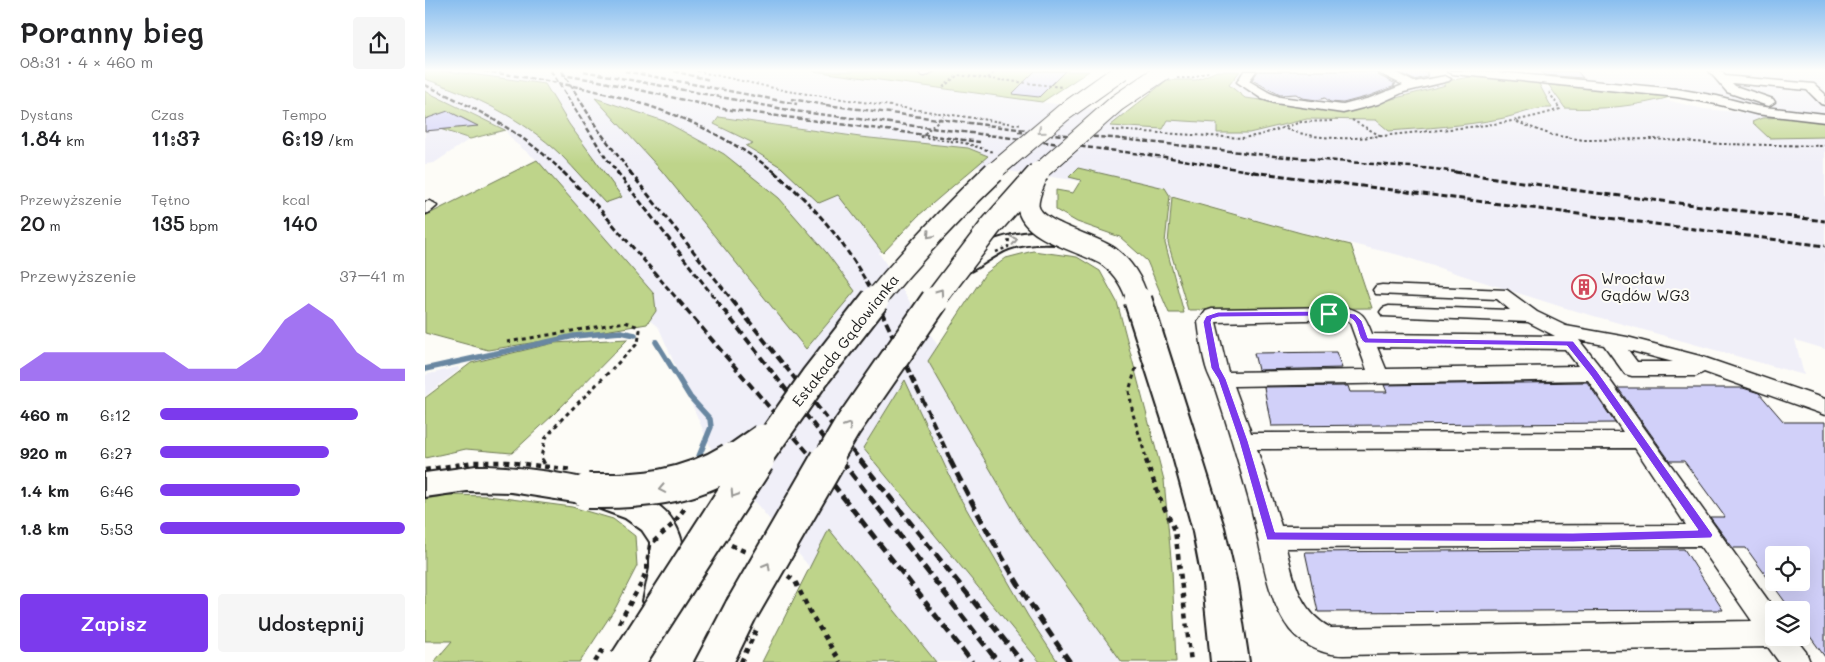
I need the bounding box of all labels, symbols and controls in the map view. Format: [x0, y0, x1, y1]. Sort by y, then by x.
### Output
text: Poranny bieg [20, 14, 204, 50]
button: share [353, 17, 405, 69]
text: 08:31 · 4 × 460 m [20, 51, 153, 72]
text: Dystans [20, 105, 73, 124]
text: Czas [151, 105, 184, 124]
text: Tempo [282, 105, 327, 124]
text: 1.84 [20, 124, 62, 151]
text: 11:37 [151, 124, 200, 151]
text: 6:19 [282, 124, 323, 151]
one-way arrow [1038, 125, 1047, 134]
text: km [62, 131, 85, 150]
text: /km [323, 131, 354, 150]
text: Przewyższenie [20, 190, 122, 209]
text: Tętno [151, 190, 190, 209]
text: kcal [282, 190, 310, 209]
text: 20 [20, 209, 45, 236]
text: 135 [151, 209, 185, 236]
text: 140 [282, 209, 318, 236]
text: m [45, 216, 61, 235]
text: bpm [185, 216, 218, 235]
one-way arrow [927, 230, 936, 239]
one-way arrow [1010, 236, 1019, 246]
text: Przewyższenie [20, 265, 137, 286]
text: 37–41 m [339, 265, 405, 286]
place label: Wrocław Gądów WG3 [1601, 268, 1690, 305]
street label: Estakada Gądowianka [787, 270, 903, 410]
building icon: Wrocław Gądów WG3 [1571, 274, 1597, 300]
one-way arrow [934, 288, 943, 298]
pin [1308, 293, 1350, 335]
icon: arrive [1315, 300, 1343, 328]
text: 460 m [20, 404, 69, 425]
text: 6:12 [100, 404, 131, 425]
one-way arrow [841, 422, 851, 431]
text: 920 m [20, 442, 67, 463]
text: 6:27 [100, 442, 132, 463]
text: 1.4 km [20, 480, 69, 501]
text: 6:46 [100, 480, 134, 501]
one-way arrow [658, 483, 667, 493]
one-way arrow [731, 488, 740, 498]
text: 1.8 km [20, 518, 69, 539]
text: 5:53 [100, 518, 133, 539]
map controls [1765, 546, 1810, 646]
button: locate [1765, 546, 1810, 591]
one-way arrow [760, 563, 770, 572]
button: Zapisz [20, 594, 208, 652]
button: Udostępnij [218, 594, 405, 652]
button: layers [1765, 601, 1810, 646]

